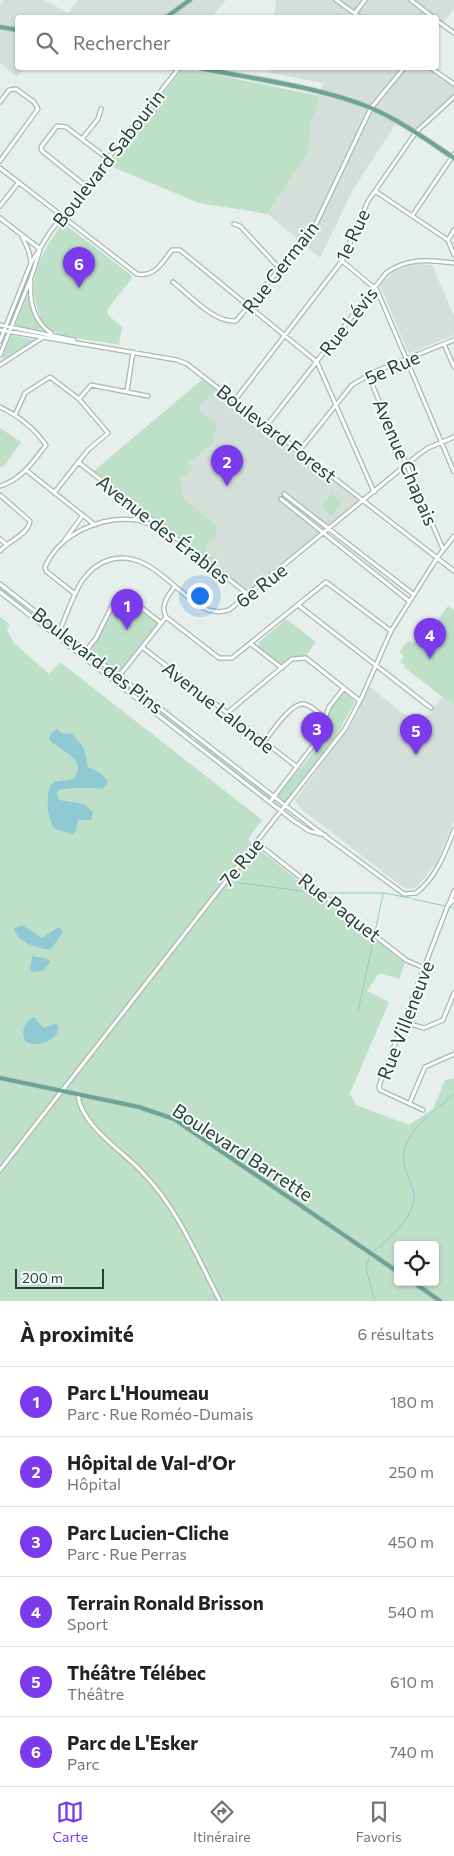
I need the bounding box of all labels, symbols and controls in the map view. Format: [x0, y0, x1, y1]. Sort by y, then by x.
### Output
search box [15, 15, 439, 70]
icon: search [33, 29, 61, 57]
text: Rechercher [73, 31, 171, 54]
street label: Boulevard Sabourin [47, 85, 169, 231]
street label: 1e Rue [330, 205, 374, 265]
street label: Rue Germain [237, 216, 323, 318]
pin: 6 [63, 247, 95, 288]
street label: Rue Lévis [314, 282, 382, 360]
street label: 5e Rue [361, 345, 423, 389]
street label: Boulevard Forest [213, 379, 342, 487]
street label: Avenue Chapais [369, 395, 443, 529]
pin: 2 [211, 445, 243, 486]
street label: Avenue des Érables [92, 470, 236, 588]
street label: 6e Rue [231, 558, 291, 612]
your location [187, 583, 213, 609]
pin: 1 [111, 589, 143, 630]
street label: Boulevard des Pins [28, 602, 168, 718]
pin: 4 [414, 618, 446, 659]
street label: Avenue Lalonde [158, 656, 280, 758]
pin: 3 [301, 712, 333, 753]
pin: 5 [400, 714, 432, 755]
street label: 7e Rue [214, 833, 268, 891]
street label: Rue Paquet [294, 868, 386, 946]
street label: Rue Villeneuve [372, 957, 438, 1083]
street label: Boulevard Barrette [169, 1098, 317, 1206]
map controls [394, 1241, 439, 1286]
button: locate [394, 1241, 439, 1286]
scale bar [15, 1266, 104, 1289]
text: 200 m [22, 1269, 63, 1286]
text: À proximité [20, 1321, 134, 1346]
text: 6 résultats [358, 1324, 434, 1343]
text: Parc L'Houmeau [67, 1381, 209, 1404]
text: 1 [32, 1392, 40, 1411]
text: 180 m [390, 1392, 434, 1411]
text: Parc · Rue Roméo-Dumais [67, 1404, 253, 1423]
text: Hôpital de Val-d’Or [67, 1451, 236, 1474]
text: 2 [31, 1462, 41, 1481]
text: 250 m [388, 1462, 434, 1481]
text: Hôpital [67, 1474, 121, 1493]
text: Parc Lucien-Cliche [67, 1521, 229, 1544]
text: 3 [31, 1532, 41, 1551]
text: 450 m [388, 1532, 434, 1551]
text: Parc · Rue Perras [67, 1544, 187, 1563]
text: Terrain Ronald Brisson [67, 1591, 264, 1614]
text: 4 [31, 1602, 41, 1621]
text: 540 m [388, 1602, 434, 1621]
text: Sport [67, 1614, 108, 1633]
text: Théâtre Télébec [67, 1661, 206, 1684]
text: 5 [31, 1672, 41, 1691]
text: 610 m [390, 1672, 434, 1691]
text: Théâtre [67, 1684, 124, 1703]
text: Parc de L'Esker [67, 1731, 198, 1754]
text: 6 [31, 1742, 41, 1761]
text: 740 m [389, 1742, 434, 1761]
text: Parc [67, 1754, 99, 1773]
tab: Carte [52, 1798, 88, 1845]
tab: Itinéraire [193, 1798, 251, 1845]
tab: Favoris [356, 1798, 402, 1845]

